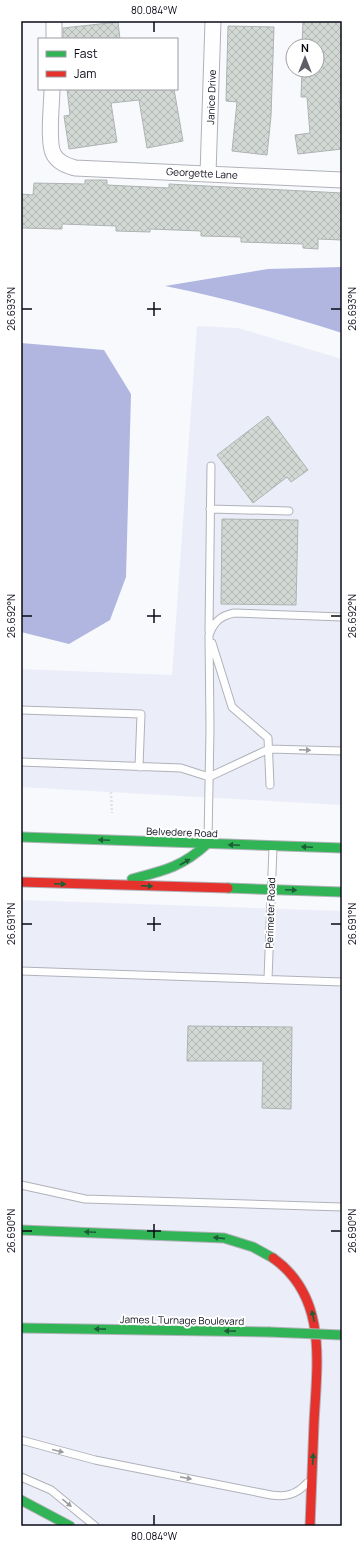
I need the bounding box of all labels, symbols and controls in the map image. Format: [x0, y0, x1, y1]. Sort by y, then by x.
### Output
text: 80.084°W [131, 3, 178, 17]
legend [38, 38, 178, 90]
north arrow [285, 38, 325, 78]
text: N [301, 40, 309, 55]
text: Fast [74, 45, 98, 62]
text: Jam [74, 65, 96, 82]
street label: Janice Drive [203, 69, 219, 125]
street label: Georgette Lane [166, 164, 238, 182]
text: 26.693°N [4, 287, 18, 331]
text: 26.693°N [345, 287, 359, 331]
text: 26.692°N [4, 594, 18, 638]
text: 26.692°N [345, 594, 359, 638]
one-way arrow [299, 747, 312, 753]
street label: Belvedere Road [146, 824, 218, 840]
one-way arrow [97, 837, 110, 843]
one-way arrow [228, 841, 240, 848]
one-way arrow [300, 844, 313, 850]
one-way arrow [179, 859, 191, 865]
street label: Perimeter Road [262, 877, 278, 949]
one-way arrow [54, 880, 66, 887]
one-way arrow [141, 883, 153, 890]
one-way arrow [285, 887, 297, 894]
text: 26.691°N [4, 903, 18, 945]
text: 26.691°N [345, 903, 359, 945]
text: 26.690°N [4, 1209, 18, 1253]
text: 26.690°N [345, 1209, 359, 1253]
one-way arrow [84, 1229, 96, 1236]
one-way arrow [213, 1235, 226, 1241]
one-way arrow [309, 1309, 315, 1322]
street label: James L Turnage Boulevard [120, 1312, 244, 1328]
one-way arrow [93, 1326, 106, 1332]
one-way arrow [224, 1328, 236, 1335]
one-way arrow [52, 1449, 65, 1455]
one-way arrow [309, 1453, 316, 1465]
one-way arrow [180, 1475, 192, 1481]
one-way arrow [61, 1499, 72, 1507]
text: 80.084°W [131, 1529, 178, 1543]

